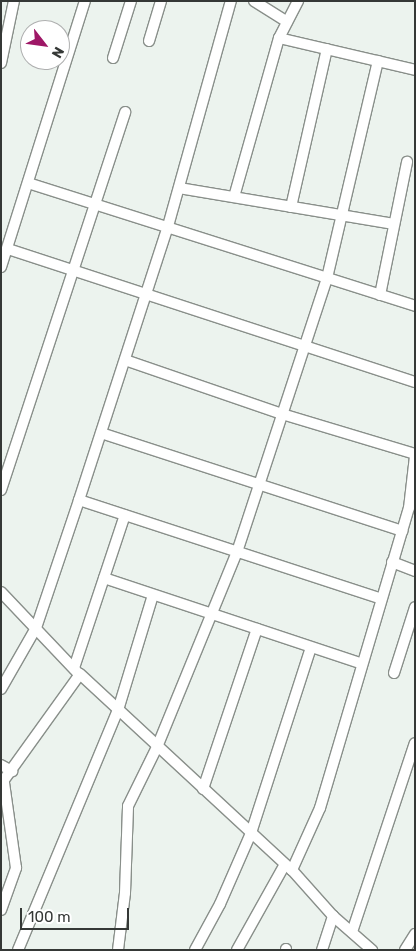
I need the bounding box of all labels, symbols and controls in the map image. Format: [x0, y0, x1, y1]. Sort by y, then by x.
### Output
north arrow [20, 20, 70, 70]
text: N [48, 44, 67, 61]
scale bar [22, 898, 131, 930]
text: 100 m [28, 908, 70, 926]

